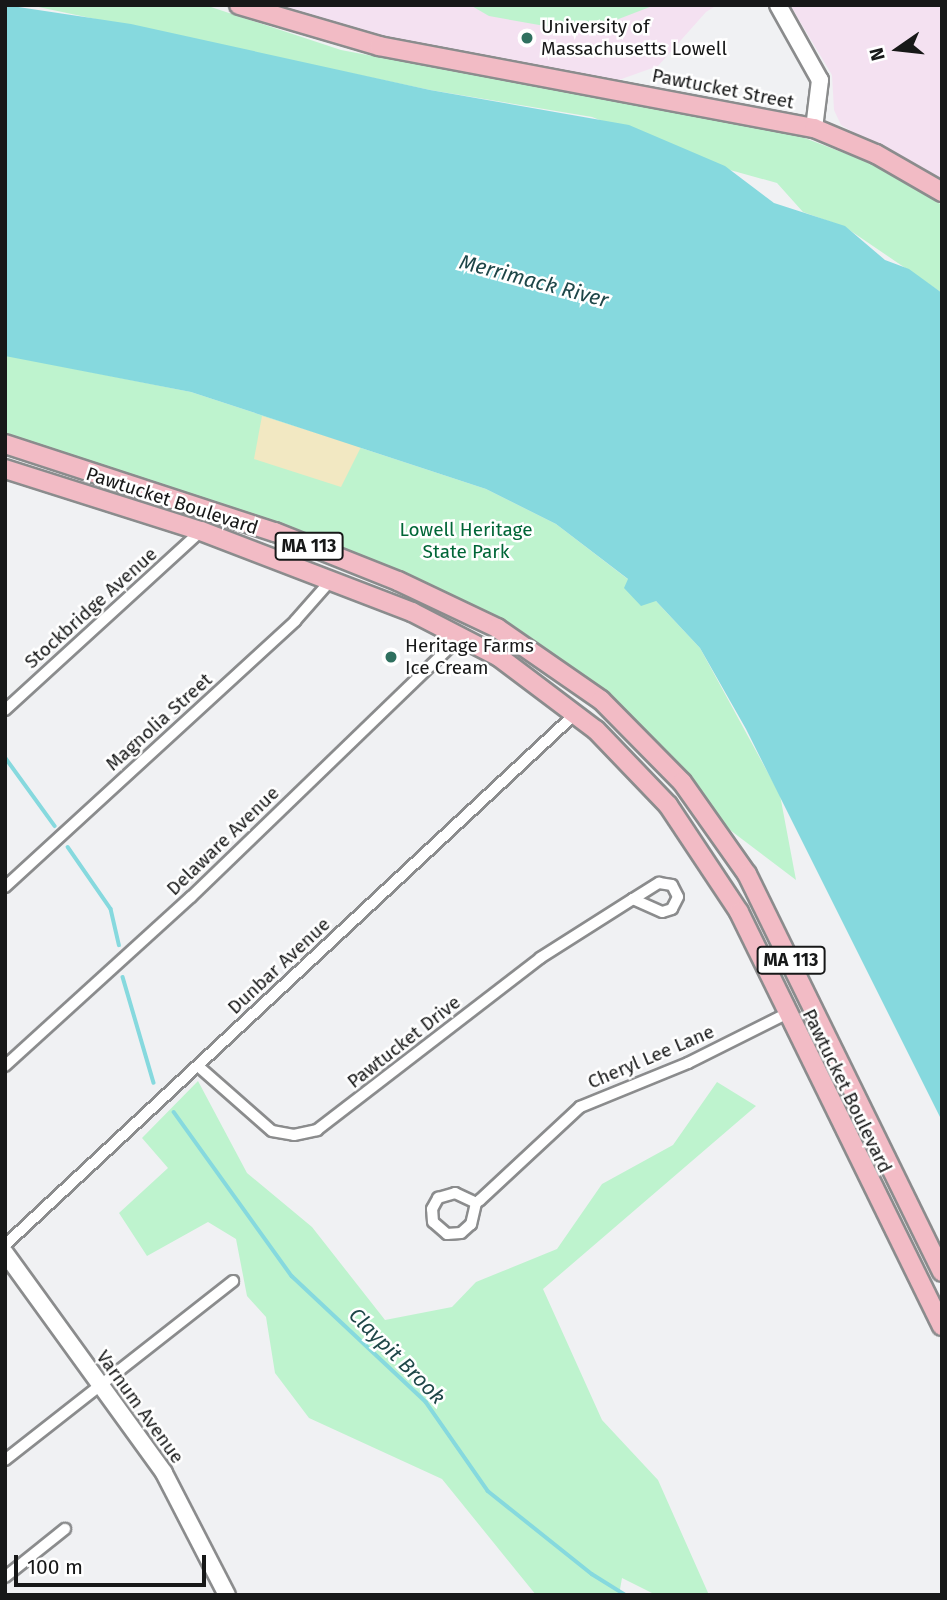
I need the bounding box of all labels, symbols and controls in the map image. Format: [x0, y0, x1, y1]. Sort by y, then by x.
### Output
north arrow [863, 14, 933, 84]
place label: University of Massachusetts Lowell [541, 16, 727, 60]
marker: University of Massachusetts Lowell [519, 30, 535, 46]
text: N [864, 45, 890, 63]
street label: Pawtucket Street [650, 64, 796, 114]
water label: Merrimack River [457, 249, 611, 313]
street label: Pawtucket Boulevard [83, 462, 261, 540]
park label: Lowell Heritage State Park [400, 519, 532, 563]
road number: MA 113 [274, 532, 344, 560]
street label: Stockbridge Avenue [20, 543, 162, 673]
place label: Heritage Farms Ice Cream [405, 635, 534, 679]
marker: Heritage Farms Ice Cream [383, 649, 399, 665]
street label: Magnolia Street [101, 668, 217, 776]
street label: Delaware Avenue [162, 782, 284, 900]
street label: Dunbar Avenue [223, 913, 335, 1019]
road number: MA 113 [756, 945, 826, 974]
street label: Pawtucket Drive [343, 991, 465, 1093]
street label: Pawtucket Boulevard [797, 1005, 897, 1177]
street label: Cheryl Lee Lane [584, 1020, 718, 1094]
water label: Claypit Brook [344, 1303, 450, 1409]
street label: Varnum Avenue [91, 1346, 189, 1468]
scale bar [18, 1540, 210, 1584]
text: 100 m [27, 1554, 83, 1580]

